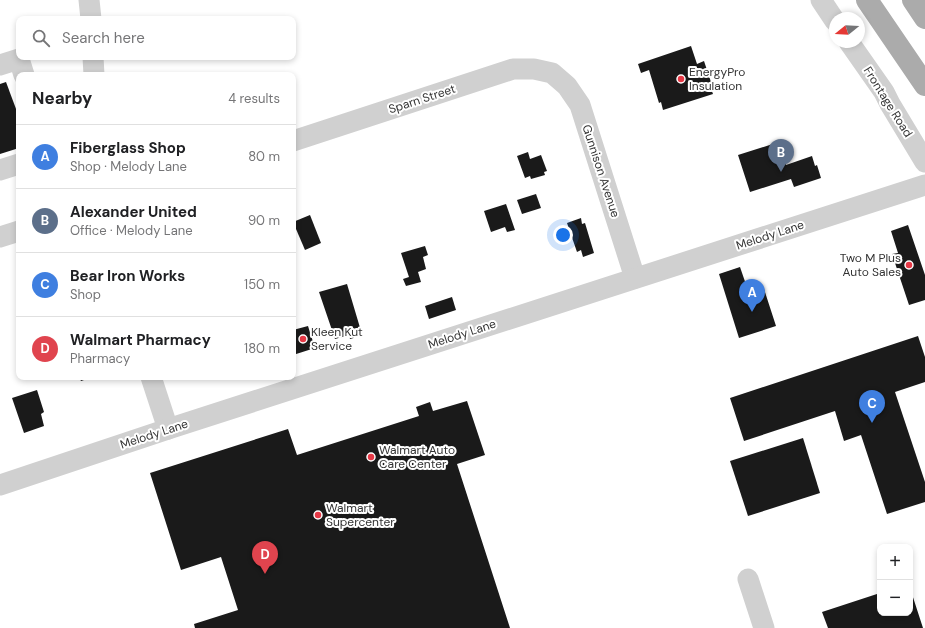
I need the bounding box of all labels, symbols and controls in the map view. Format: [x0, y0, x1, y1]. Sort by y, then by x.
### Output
north arrow [829, 12, 865, 48]
search box [16, 16, 296, 60]
icon: search [30, 27, 52, 49]
text: Search here [62, 28, 145, 48]
place label: EnergyPro Insulation [689, 64, 745, 94]
street label: Frontage Road [860, 64, 916, 140]
marker: EnergyPro Insulation [676, 74, 686, 84]
street label: Sparn Street [386, 81, 458, 117]
text: Nearby [32, 87, 92, 109]
text: 4 results [228, 90, 280, 107]
street label: Gunnison Avenue [578, 123, 624, 220]
text: Fiberglass Shop [70, 138, 186, 158]
pin: B [768, 139, 794, 172]
text: A [40, 148, 50, 165]
text: 80 m [248, 148, 280, 165]
text: Shop · Melody Lane [70, 158, 187, 175]
text: Alexander United [70, 202, 197, 222]
text: B [41, 212, 49, 229]
text: 90 m [248, 212, 280, 229]
street label: Melody Lane [734, 216, 806, 254]
text: Office · Melody Lane [70, 222, 193, 239]
your location [553, 225, 573, 245]
place label: Two M Plus Auto Sales [840, 250, 901, 280]
marker: Two M Plus Auto Sales [904, 260, 914, 270]
text: Bear Iron Works [70, 266, 185, 286]
text: C [40, 276, 50, 293]
text: 150 m [244, 276, 280, 293]
pin: A [739, 279, 765, 312]
text: Shop [70, 286, 101, 303]
street label: Melody Lane [426, 315, 498, 353]
place label: Kleen Kut Service [311, 324, 363, 354]
text: Walmart Pharmacy [70, 330, 211, 350]
marker: Kleen Kut Service [298, 334, 308, 344]
text: D [40, 340, 50, 357]
text: 180 m [244, 340, 280, 357]
text: Pharmacy [70, 350, 130, 367]
pin: C [859, 390, 885, 423]
street label: Melody Lane [118, 415, 190, 453]
place label: Walmart Auto Care Center [379, 442, 455, 472]
marker: Walmart Auto Care Center [366, 452, 376, 462]
place label: Walmart Supercenter [326, 500, 395, 530]
marker: Walmart Supercenter [313, 510, 323, 520]
pin: D [252, 541, 278, 574]
map controls [877, 544, 913, 616]
button: + [877, 544, 913, 580]
button: − [877, 580, 913, 616]

